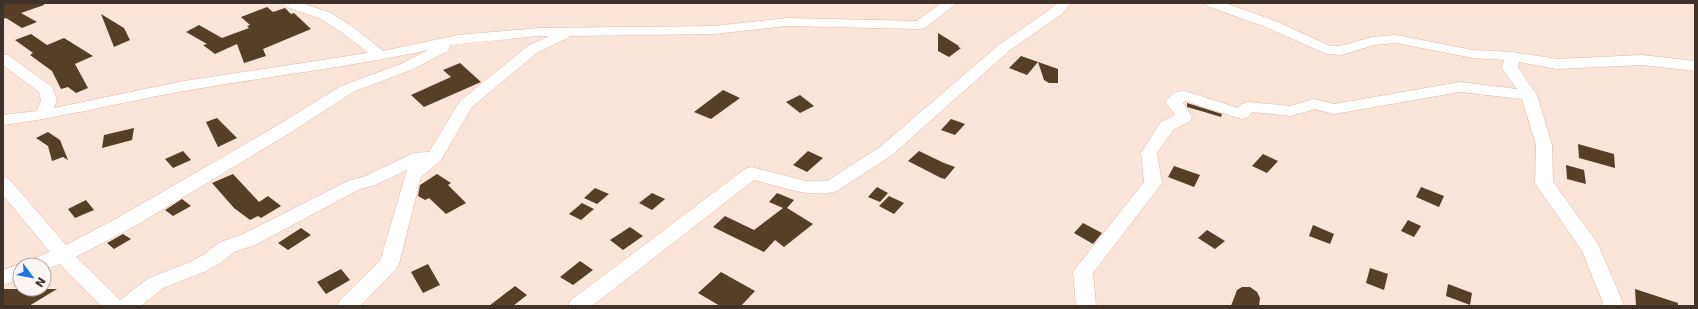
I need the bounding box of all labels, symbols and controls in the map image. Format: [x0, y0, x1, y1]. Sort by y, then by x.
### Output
north arrow [12, 257, 52, 297]
text: N [32, 275, 48, 289]

